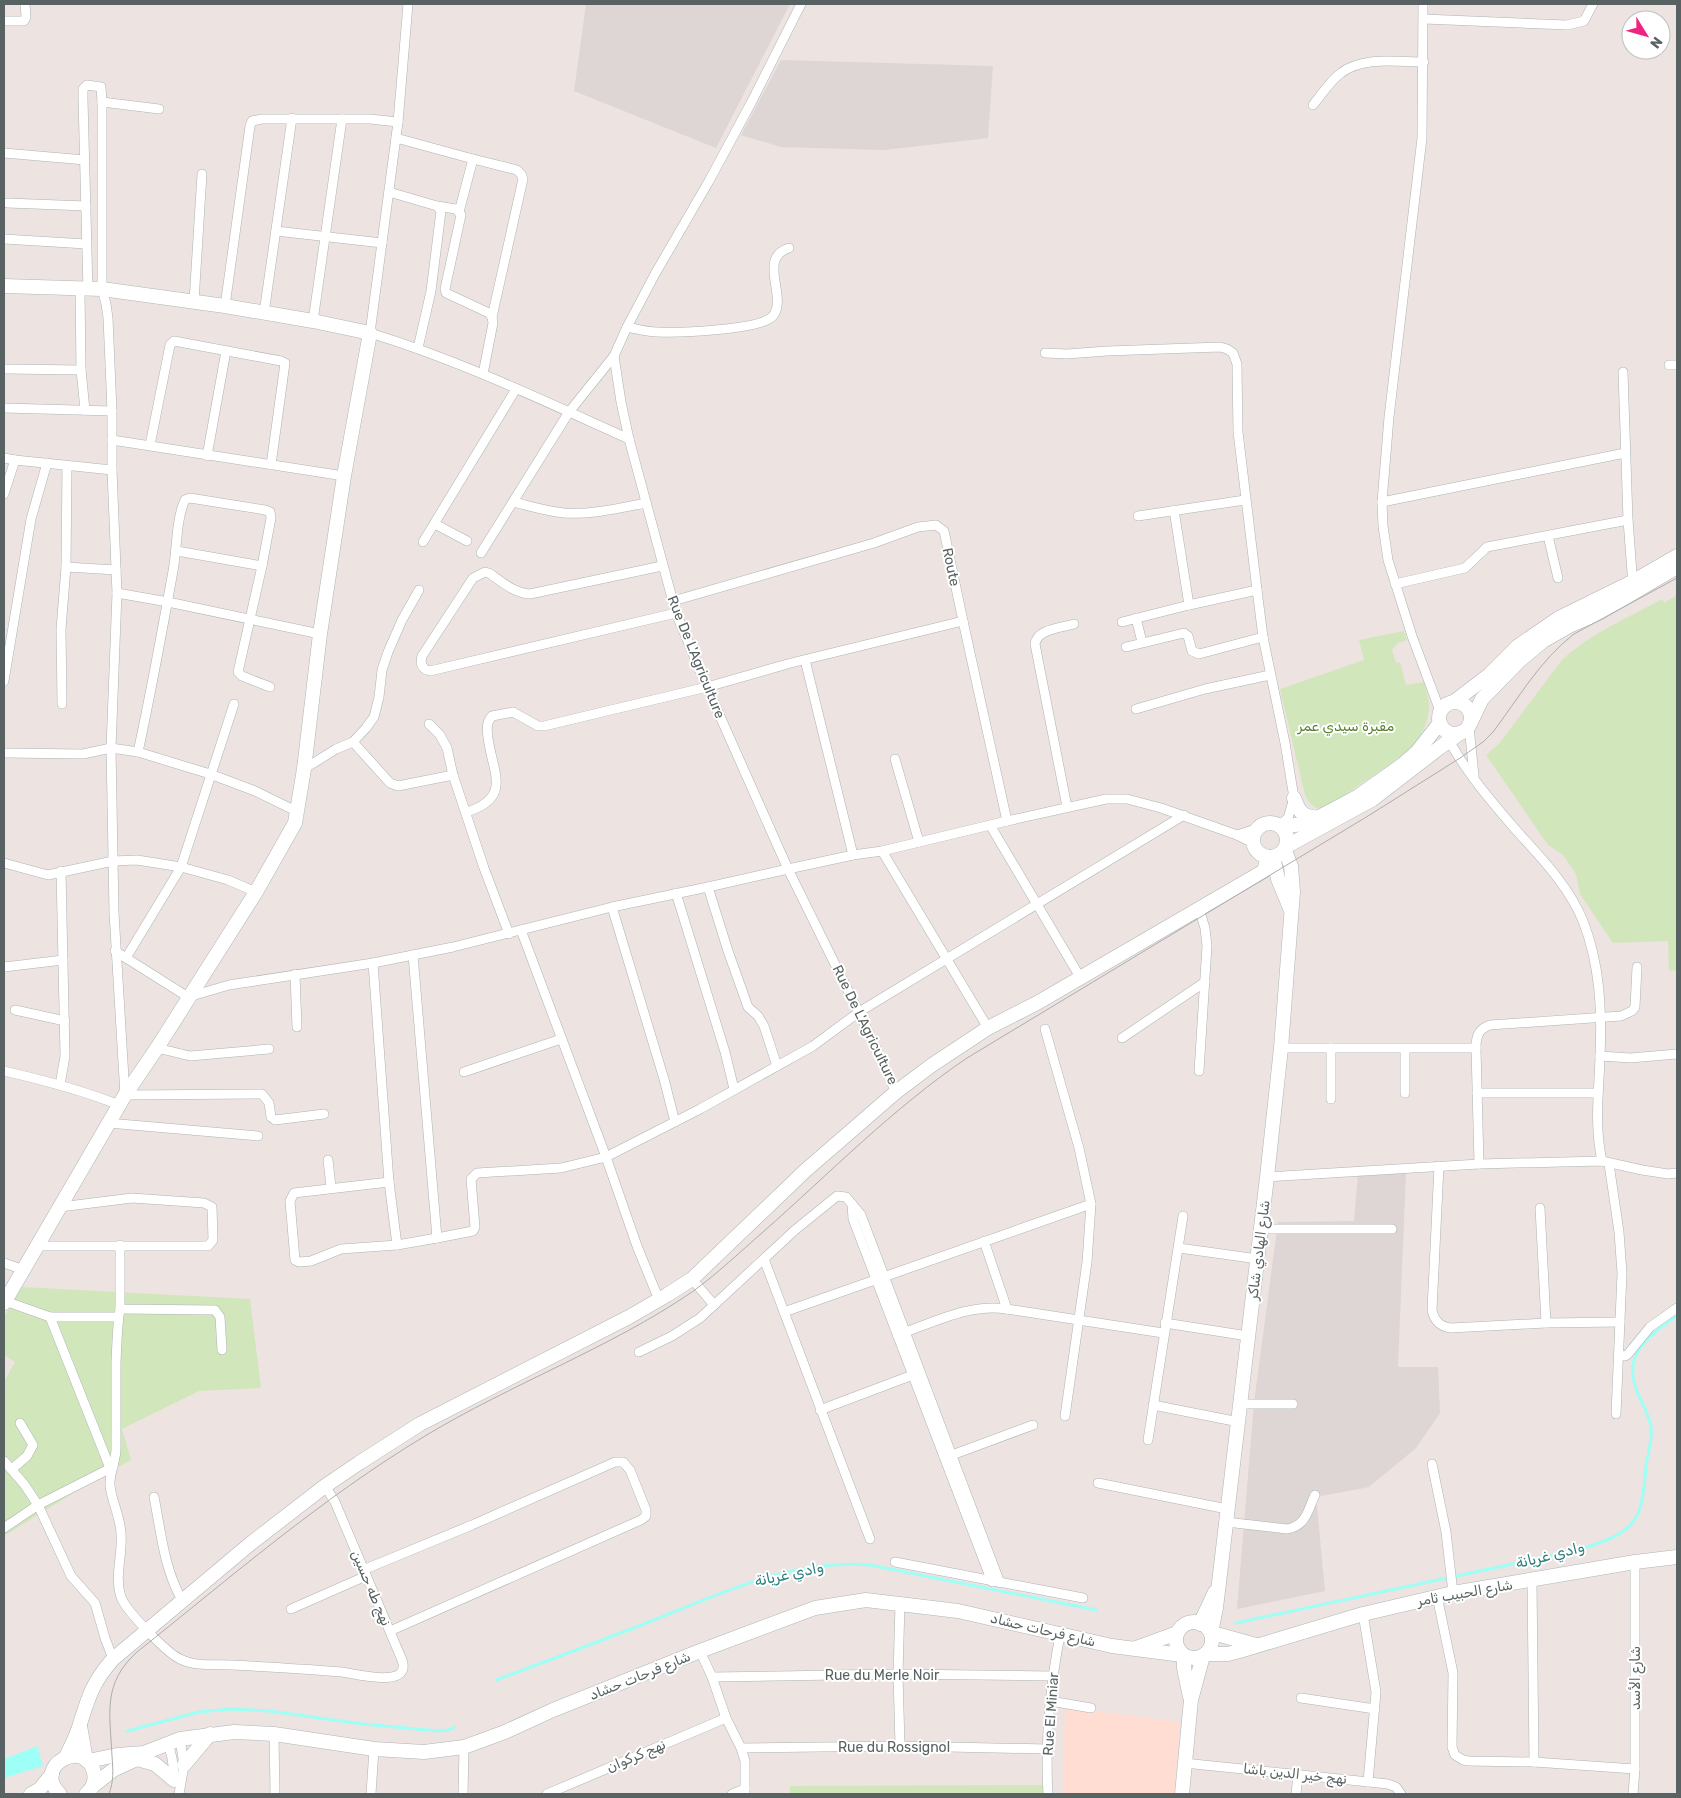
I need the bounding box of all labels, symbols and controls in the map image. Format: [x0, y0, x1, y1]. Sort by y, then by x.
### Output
north arrow [1621, 10, 1671, 60]
text: N [1646, 33, 1666, 52]
street label: Route [939, 546, 963, 588]
street label: Rue De L'Agriculture [664, 593, 729, 721]
park label: مقبرة سيدي عمر [1297, 718, 1395, 736]
street label: Rue De L'Agriculture [829, 962, 901, 1088]
street label: شارع الهادي شاكر [1244, 1199, 1276, 1302]
water label: وادي غريانة [1514, 1538, 1587, 1573]
street label: نهج طه حسين [346, 1548, 395, 1629]
water label: وادي غريانة [753, 1558, 825, 1591]
street label: شارع الحبيب ثامر [1415, 1576, 1515, 1612]
street label: شارع فرحات حشاد [988, 1610, 1097, 1652]
street label: شارع الأسد [1627, 1646, 1646, 1710]
street label: شارع فرحات حشاد [587, 1648, 694, 1706]
street label: Rue du Merle Noir [825, 1667, 940, 1684]
street label: Rue El Miniar [1040, 1671, 1062, 1756]
street label: نهج كركوان [604, 1736, 669, 1778]
street label: Rue du Rossignol [838, 1739, 950, 1756]
street label: نهج خير الدين باشا [1242, 1760, 1348, 1790]

